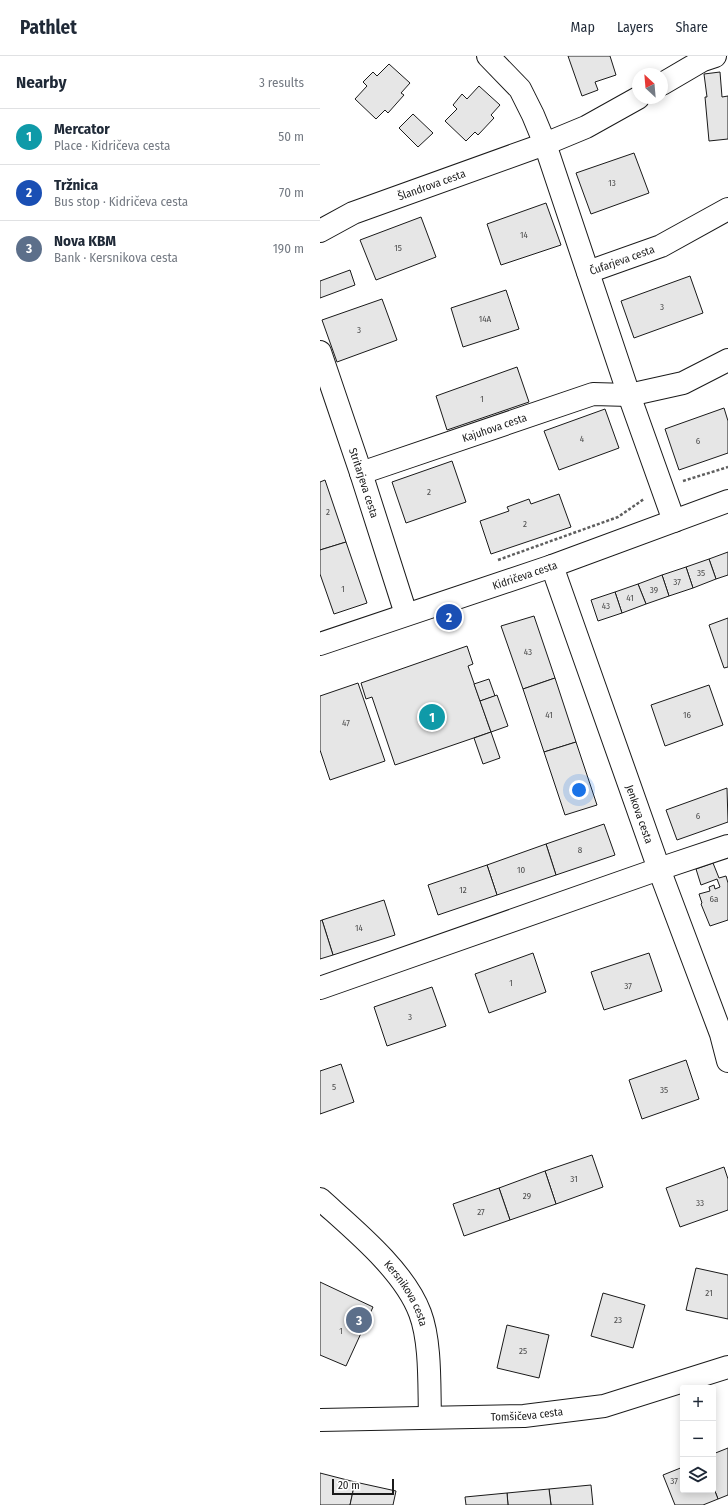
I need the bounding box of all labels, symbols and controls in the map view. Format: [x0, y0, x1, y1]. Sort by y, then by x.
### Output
text: Pathlet [20, 16, 77, 39]
text: Map [571, 19, 595, 36]
text: Layers [617, 19, 653, 36]
text: Share [675, 19, 708, 36]
north arrow [632, 68, 668, 104]
text: Nearby [16, 72, 67, 93]
text: 3 results [259, 75, 304, 90]
text: Mercator [54, 120, 110, 138]
text: 1 [26, 129, 32, 144]
text: 50 m [278, 129, 304, 144]
text: Place · Kidričeva cesta [54, 138, 170, 153]
street label: Šlandrova cesta [396, 167, 467, 203]
text: Tržnica [54, 176, 98, 194]
house number: 13 [608, 178, 616, 188]
text: 2 [26, 185, 32, 200]
text: 70 m [279, 185, 304, 200]
text: Bus stop · Kidričeva cesta [54, 194, 188, 209]
house number: 14 [520, 230, 529, 240]
text: Nova KBM [54, 232, 116, 250]
text: 3 [26, 241, 32, 256]
text: 190 m [273, 241, 304, 256]
house number: 15 [394, 243, 402, 253]
street label: Čufarjeva cesta [588, 243, 656, 278]
text: Bank · Kersnikova cesta [54, 250, 178, 265]
house number: 3 [660, 302, 664, 312]
house number: 14A [479, 314, 492, 324]
house number: 3 [357, 325, 361, 335]
house number: 1 [480, 394, 484, 404]
street label: Kajuhova cesta [461, 411, 529, 445]
house number: 4 [580, 434, 585, 444]
house number: 6 [696, 436, 701, 446]
street label: Stritarjeva cesta [346, 446, 381, 520]
house number: 2 [427, 487, 431, 497]
house number: 2 [326, 507, 330, 517]
house number: 2 [523, 519, 527, 529]
street label: Kidričeva cesta [491, 559, 559, 593]
house number: 35 [697, 568, 705, 578]
house number: 37 [673, 577, 681, 587]
house number: 1 [341, 584, 345, 594]
house number: 39 [650, 585, 658, 595]
house number: 41 [626, 593, 634, 603]
house number: 43 [602, 601, 610, 611]
pin: 2 [436, 602, 462, 632]
house number: 43 [524, 647, 532, 657]
pin: 1 [419, 702, 445, 732]
house number: 41 [545, 710, 553, 720]
house number: 16 [683, 710, 692, 720]
house number: 47 [342, 718, 350, 728]
your location [569, 780, 589, 800]
street label: Jenkova cesta [623, 783, 655, 845]
house number: 6 [696, 811, 701, 821]
house number: 8 [578, 845, 583, 855]
house number: 10 [517, 865, 525, 875]
house number: 12 [459, 885, 467, 895]
house number: 6a [710, 894, 719, 904]
house number: 14 [355, 923, 364, 933]
house number: 1 [509, 978, 513, 988]
house number: 37 [624, 981, 632, 991]
house number: 3 [408, 1012, 412, 1022]
house number: 5 [332, 1082, 336, 1092]
house number: 35 [660, 1085, 668, 1095]
house number: 31 [570, 1174, 578, 1184]
house number: 29 [523, 1191, 531, 1201]
house number: 33 [696, 1198, 704, 1208]
house number: 27 [477, 1207, 485, 1217]
street label: Kersnikova cesta [381, 1258, 430, 1328]
house number: 21 [705, 1288, 713, 1298]
pin: 3 [346, 1305, 372, 1335]
house number: 23 [614, 1315, 622, 1325]
house number: 1 [339, 1326, 343, 1336]
house number: 25 [519, 1346, 527, 1356]
map controls [680, 1385, 716, 1493]
button: + [680, 1385, 716, 1421]
street label: Tomšičeva cesta [491, 1405, 564, 1424]
button: − [680, 1421, 716, 1457]
button: layers [680, 1457, 716, 1493]
house number: 37 [670, 1476, 678, 1486]
scale bar [332, 1477, 394, 1496]
text: 20 m [338, 1479, 360, 1492]

